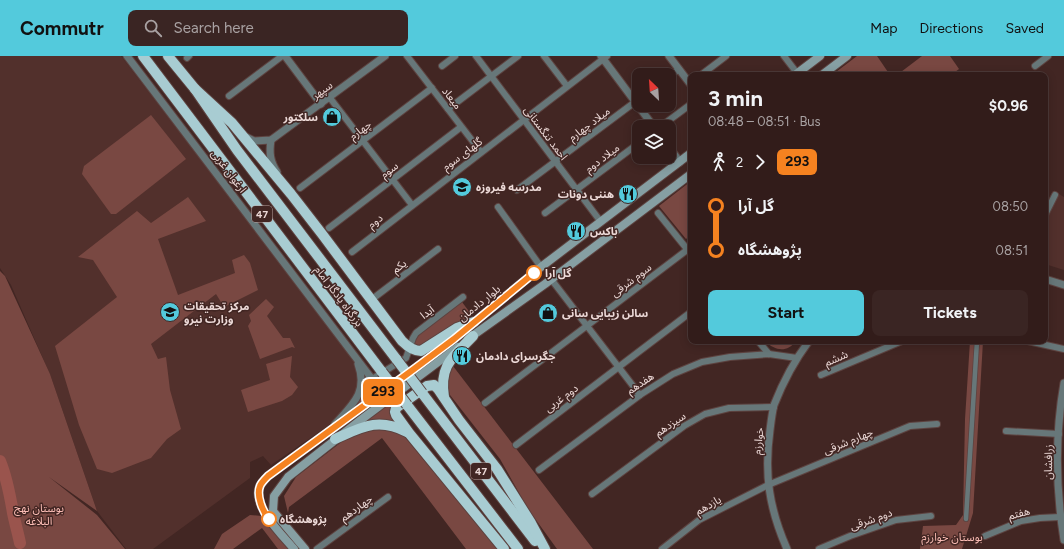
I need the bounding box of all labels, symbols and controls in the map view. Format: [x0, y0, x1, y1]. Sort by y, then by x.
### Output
search box [128, 10, 408, 46]
text: Commutr [20, 17, 104, 40]
icon: search [142, 17, 164, 39]
text: Search here [174, 19, 254, 37]
text: Map [870, 20, 898, 37]
text: Directions [920, 20, 983, 37]
text: Saved [1005, 20, 1044, 37]
north arrow [632, 68, 676, 112]
map controls [632, 68, 676, 164]
street label: سپهر [308, 78, 336, 104]
street label: میعاد [439, 85, 464, 112]
text: 3 min [708, 85, 763, 112]
text: $0.96 [989, 97, 1028, 115]
street label: احمد تنگستانی [521, 104, 570, 163]
street label: میلاد چهارم [566, 104, 613, 145]
shop icon: سلکتور [321, 106, 343, 128]
place label: سلکتور [282, 111, 318, 124]
text: 08:48 – 08:51 · Bus [708, 114, 821, 129]
street label: چهارم [347, 118, 375, 144]
button: layers [632, 120, 676, 164]
street label: گلهای سوم [440, 135, 486, 174]
street label: میلاد دوم [582, 141, 623, 176]
street label: ارغوان غربی [208, 147, 249, 195]
icon: walk [708, 151, 730, 173]
icon: forward [749, 151, 771, 173]
text: 293 [785, 153, 809, 170]
text: 2 [736, 155, 743, 170]
street label: سوم [378, 159, 402, 182]
school or university icon: مدرسه فیروزه [451, 176, 473, 198]
place label: مدرسه فیروزه [476, 181, 542, 194]
restaurant icon: هننی دونات [617, 183, 639, 205]
place label: هننی دونات [558, 188, 614, 201]
text: گل آرا [738, 197, 774, 215]
text: 08:50 [993, 199, 1028, 214]
road number: 47 [252, 206, 272, 222]
street label: دوم [365, 212, 386, 232]
restaurant icon: باکس [565, 220, 587, 242]
place label: باکس [590, 225, 618, 238]
text: پژوهشگاه [738, 241, 802, 259]
text: 08:51 [996, 243, 1028, 258]
street label: یکم [389, 257, 410, 278]
street label: سوم شرقی [608, 261, 655, 301]
street label: بزرگراه یادگار امام [311, 263, 366, 330]
marker: گل آرا [526, 265, 542, 281]
place label: گل آرا [545, 267, 573, 280]
street label: بلوار دادمان [456, 282, 503, 324]
button: Start [708, 290, 864, 336]
button: Tickets [872, 290, 1028, 336]
place label: مرکز تحقیقات وزارت نیرو [184, 300, 250, 326]
school or university icon: مرکز تحقیقات وزارت نیرو [159, 301, 181, 323]
street label: آیدا [418, 302, 438, 322]
shop icon: سالن زیبایی سانی [537, 302, 559, 324]
place label: سالن زیبایی سانی [562, 307, 648, 320]
restaurant icon: جگرسرای دادمان [451, 345, 473, 367]
street label: ششم [823, 348, 851, 371]
place label: جگرسرای دادمان [476, 350, 555, 363]
street label: هفدهم [624, 370, 658, 399]
line badge: 293 [360, 379, 406, 405]
street label: دوم غربی [542, 382, 581, 416]
text: 293 [371, 383, 395, 400]
street label: سیزدهم [652, 409, 690, 441]
street label: چهارم شرقی [821, 425, 876, 458]
street label: خوارزم [751, 426, 767, 455]
street label: زرافشان [1042, 444, 1055, 480]
road number: 47 [471, 463, 491, 479]
street label: چهاردهم [338, 492, 377, 526]
street label: یازدهم [693, 493, 725, 520]
park label: بوستان نهج البلاغه [14, 502, 64, 528]
street label: هفتم [1007, 504, 1032, 525]
street label: دوم شرقی [848, 506, 894, 534]
marker: پژوهشگاه [261, 511, 277, 527]
place label: پژوهشگاه [280, 513, 327, 527]
park label: بوستان خوارزم [921, 531, 983, 545]

